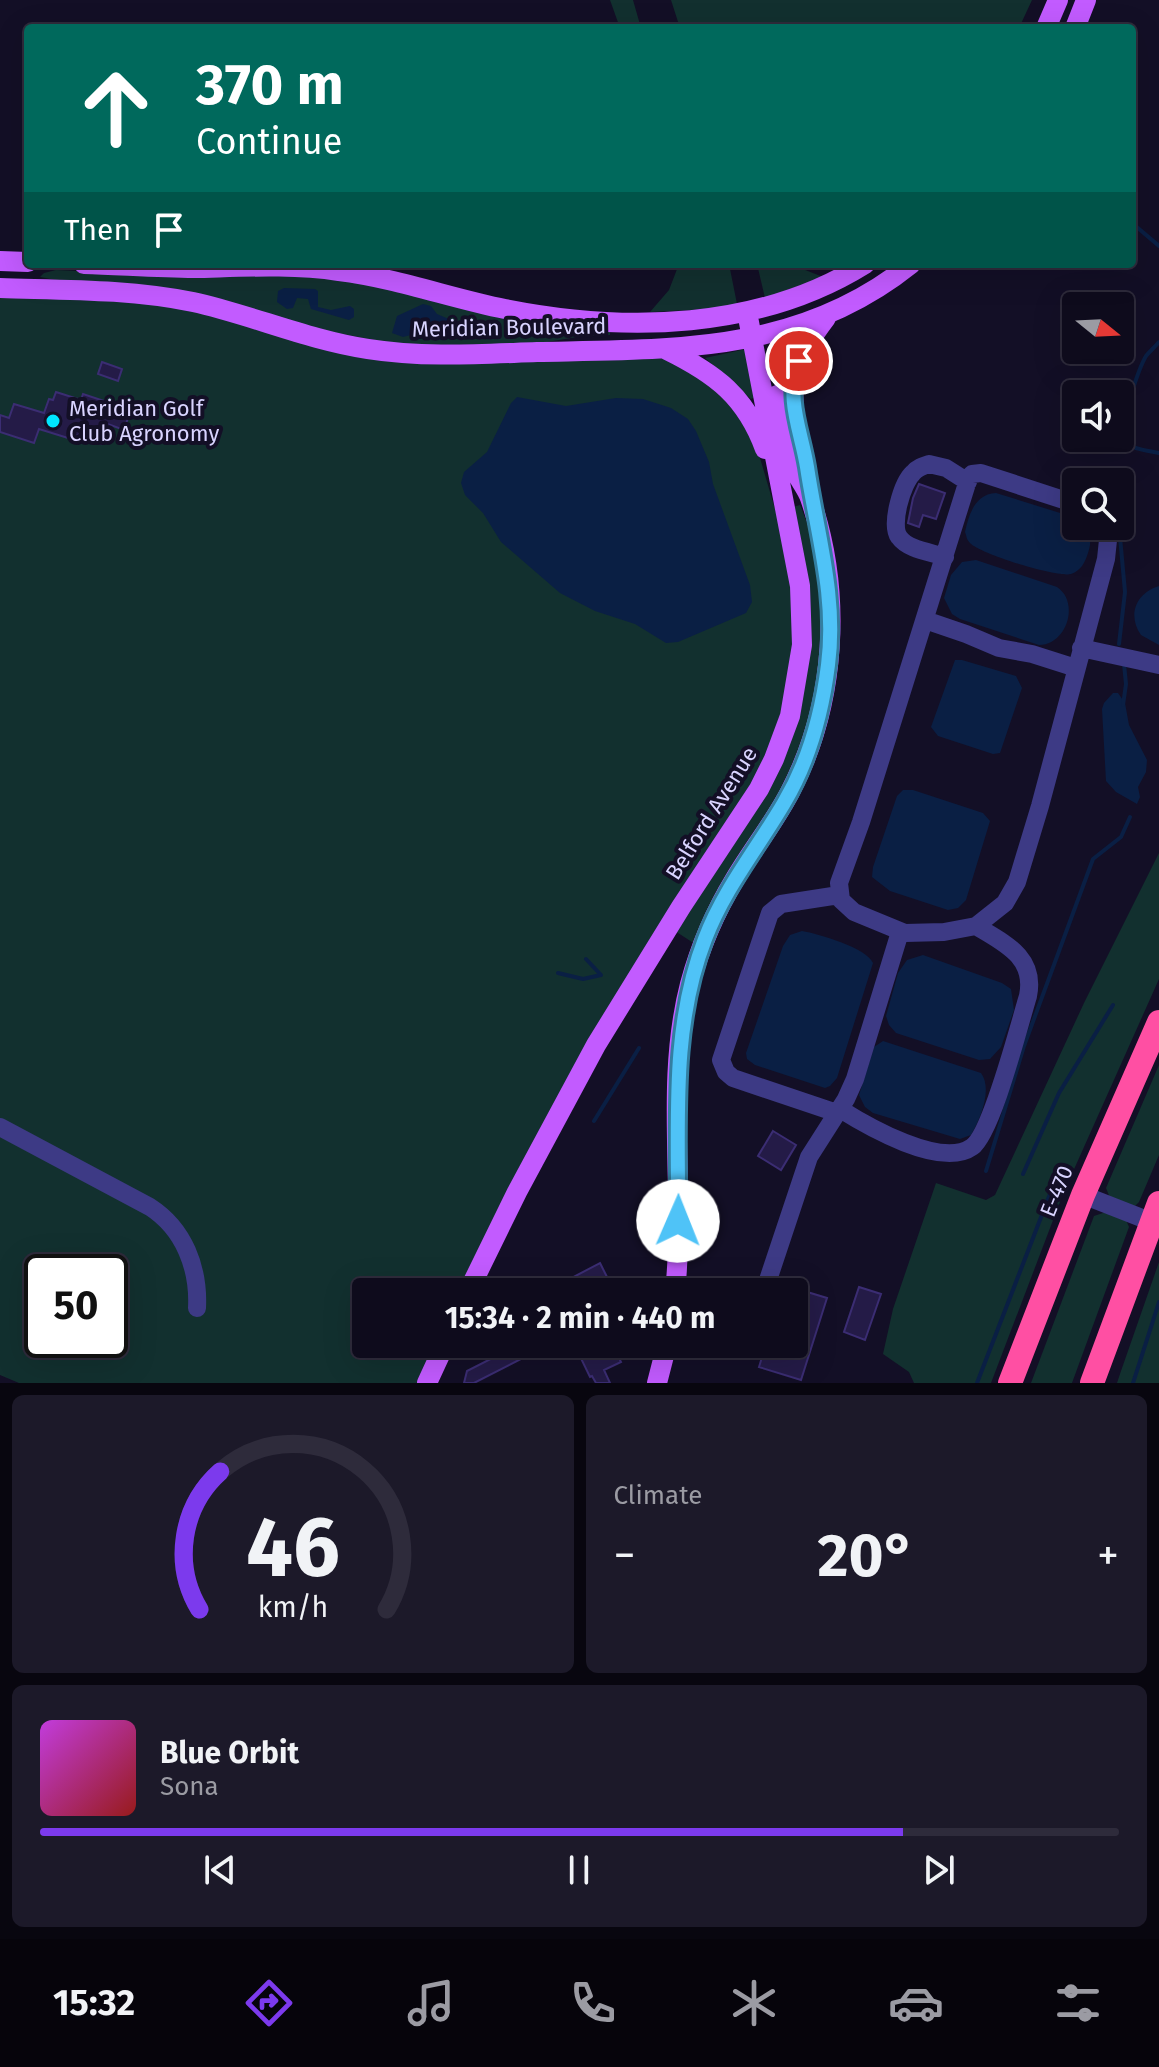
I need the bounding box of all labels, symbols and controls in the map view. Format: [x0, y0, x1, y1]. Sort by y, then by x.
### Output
text: 370 m [196, 52, 344, 119]
icon: ahead [64, 56, 168, 160]
text: Continue [196, 120, 342, 164]
icon: arrive [147, 208, 191, 252]
text: Then [64, 212, 131, 248]
north arrow [1062, 292, 1134, 364]
map controls [1062, 292, 1134, 540]
street label: Meridian Boulevard [412, 312, 607, 343]
pin [765, 327, 833, 395]
icon: arrive [777, 339, 821, 383]
button: sound [1062, 380, 1134, 452]
place label: Meridian Golf Club Agronomy [69, 395, 219, 447]
marker: Meridian Golf Club Agronomy [44, 412, 62, 430]
button: search [1062, 468, 1134, 540]
street label: Belford Avenue [660, 742, 763, 885]
street label: E-470 [1034, 1162, 1079, 1221]
position arrow [636, 1179, 720, 1263]
speed limit sign: 50 [24, 1254, 128, 1358]
text: 15:34 · 2 min · 440 m [445, 1300, 715, 1336]
text: Climate [614, 1480, 702, 1511]
text: 46 [246, 1498, 340, 1598]
text: 20° [818, 1520, 915, 1592]
text: − [614, 1529, 636, 1582]
text: + [1097, 1529, 1119, 1582]
text: km/h [257, 1590, 328, 1625]
text: Blue Orbit [160, 1735, 299, 1771]
text: Sona [160, 1771, 219, 1802]
icon: previous [198, 1848, 242, 1892]
icon: pause [557, 1848, 601, 1892]
icon: next [917, 1848, 961, 1892]
icon: directions [241, 1975, 297, 2031]
icon: music [403, 1975, 459, 2031]
icon: phone [565, 1975, 621, 2031]
icon: climate [726, 1975, 782, 2031]
icon: car [888, 1975, 944, 2031]
icon: filters [1050, 1975, 1106, 2031]
text: 15:32 [53, 1981, 135, 2025]

